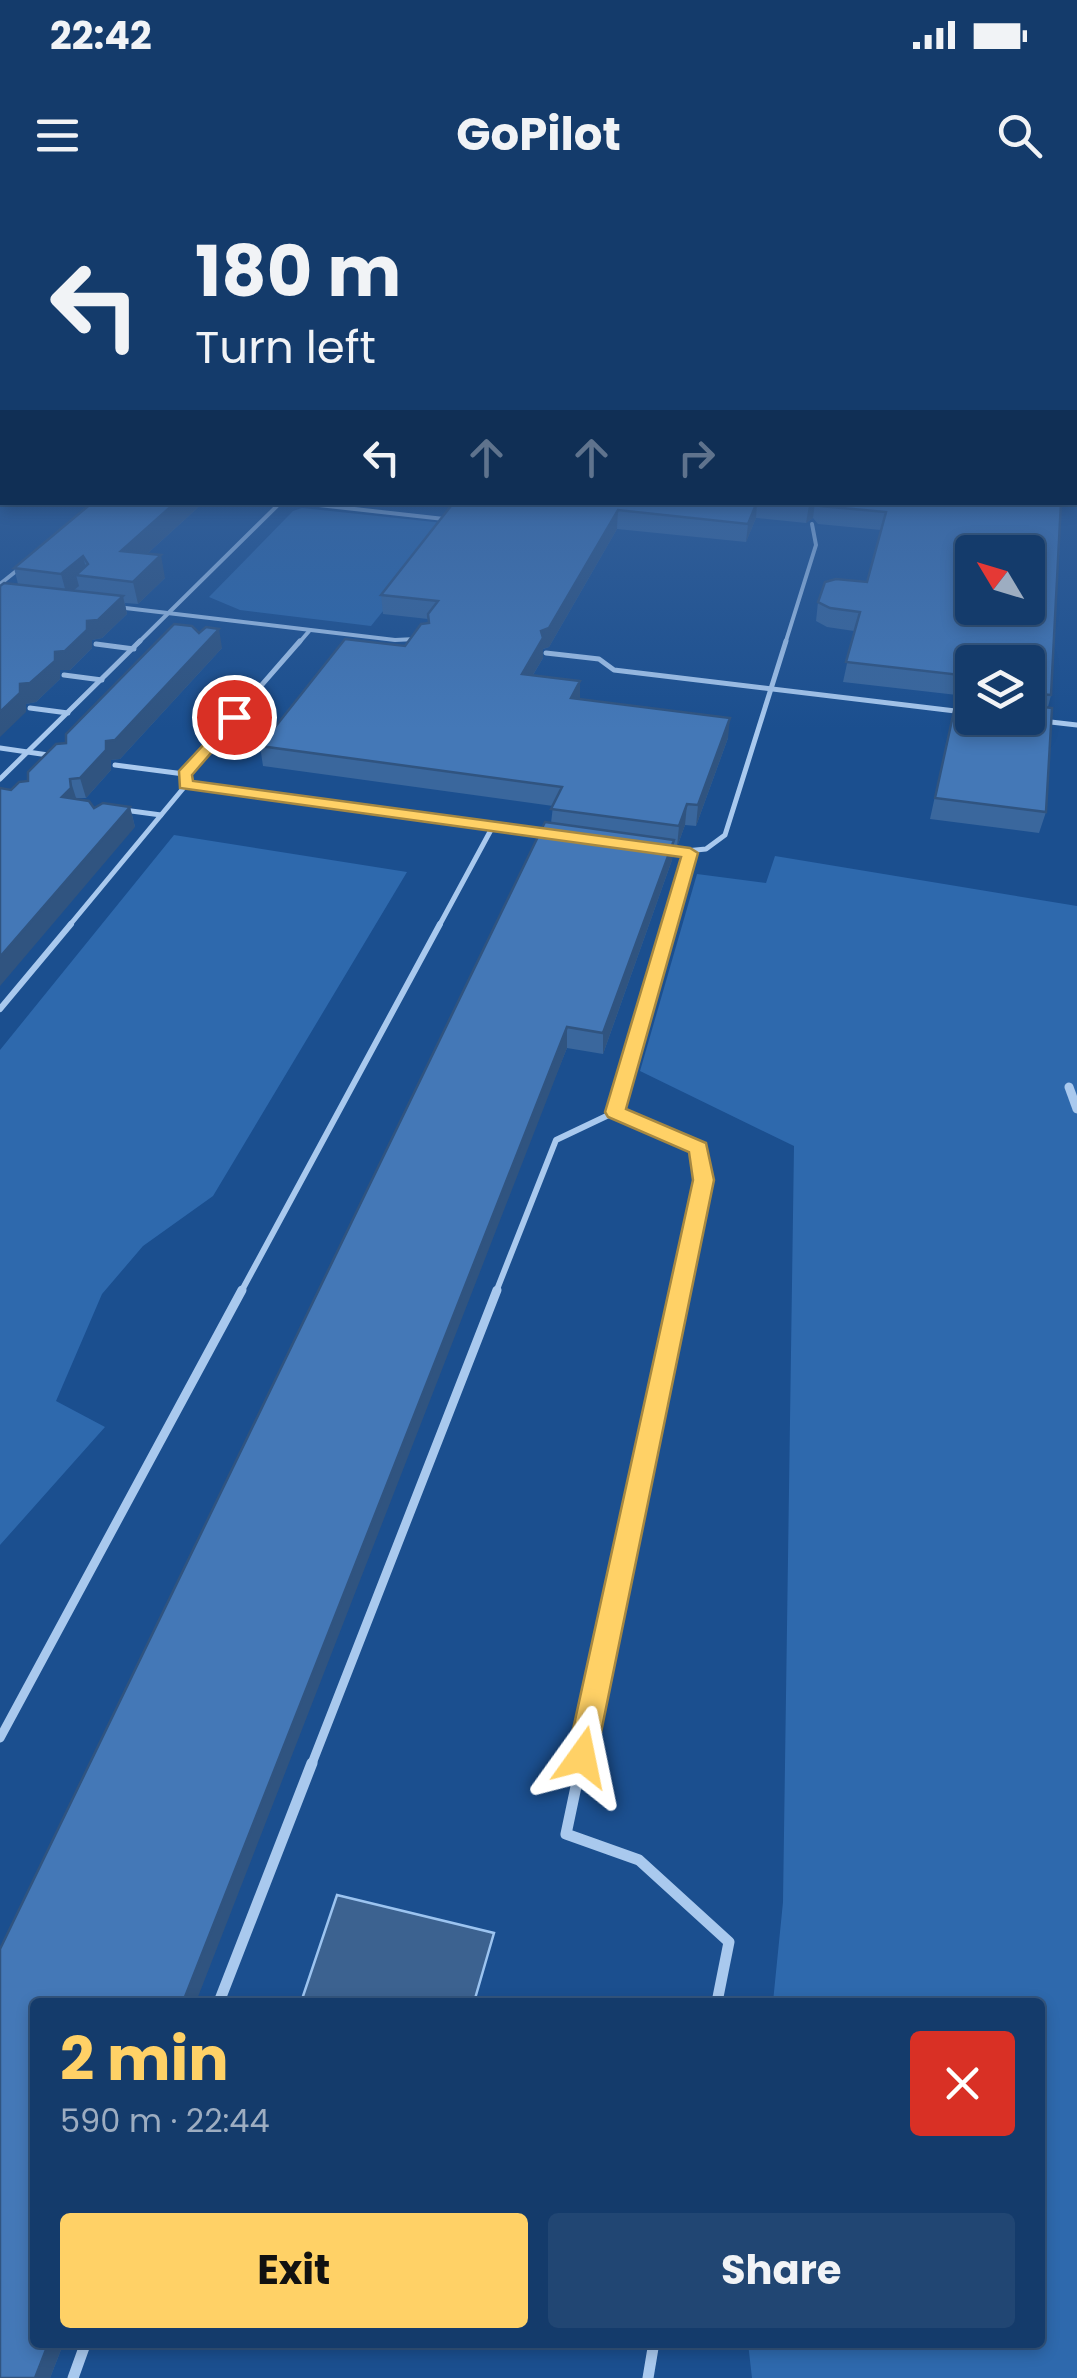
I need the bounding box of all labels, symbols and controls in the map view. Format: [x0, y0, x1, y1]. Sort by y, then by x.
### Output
text: 22:42 [50, 9, 152, 62]
text: GoPilot [456, 103, 621, 166]
icon: menu [30, 108, 85, 163]
icon: search [992, 108, 1047, 163]
text: 180 m [195, 222, 401, 321]
icon: left [30, 240, 160, 370]
text: Turn left [195, 316, 376, 379]
icon: left [354, 430, 409, 485]
icon: ahead [459, 430, 514, 485]
icon: ahead [564, 430, 619, 485]
icon: right [669, 430, 724, 485]
north arrow [955, 535, 1045, 625]
map controls [955, 535, 1045, 735]
button: layers [955, 645, 1045, 735]
pin [192, 675, 277, 760]
icon: arrive [207, 690, 262, 745]
position arrow [530, 1705, 634, 1809]
text: 2 min [60, 2017, 229, 2101]
button: close [910, 2031, 1015, 2136]
text: 590 m · 22:44 [60, 2098, 270, 2143]
button: Exit [60, 2213, 528, 2328]
button: Share [548, 2213, 1015, 2328]

